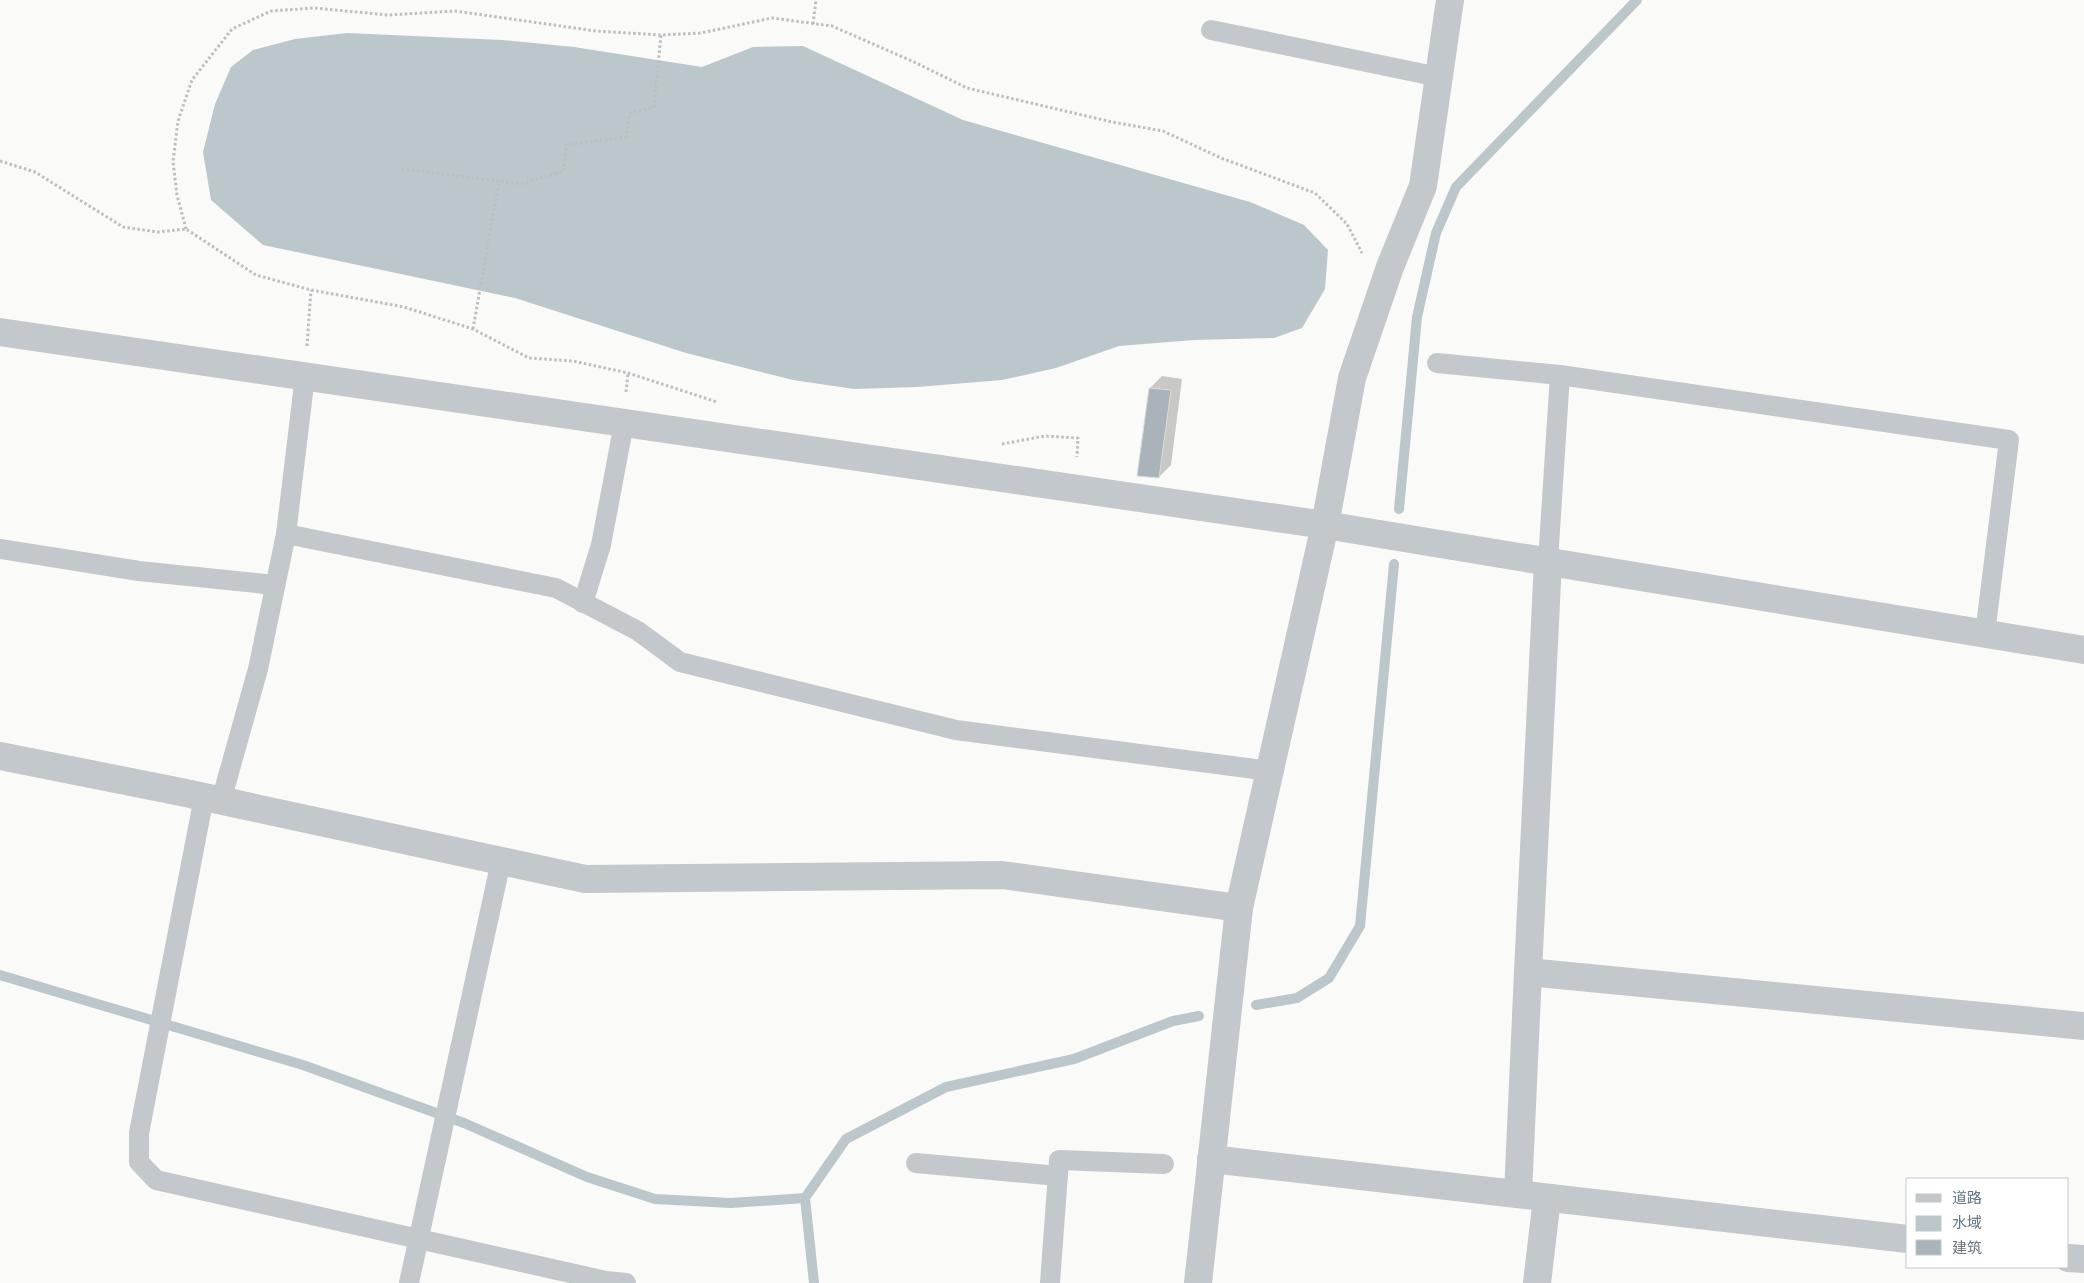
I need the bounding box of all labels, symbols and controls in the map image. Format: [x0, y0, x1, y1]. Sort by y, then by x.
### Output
legend [1906, 1178, 2069, 1268]
text: 道路 [1952, 1187, 1982, 1208]
text: 水域 [1952, 1212, 1982, 1233]
text: 建筑 [1952, 1237, 1982, 1258]

